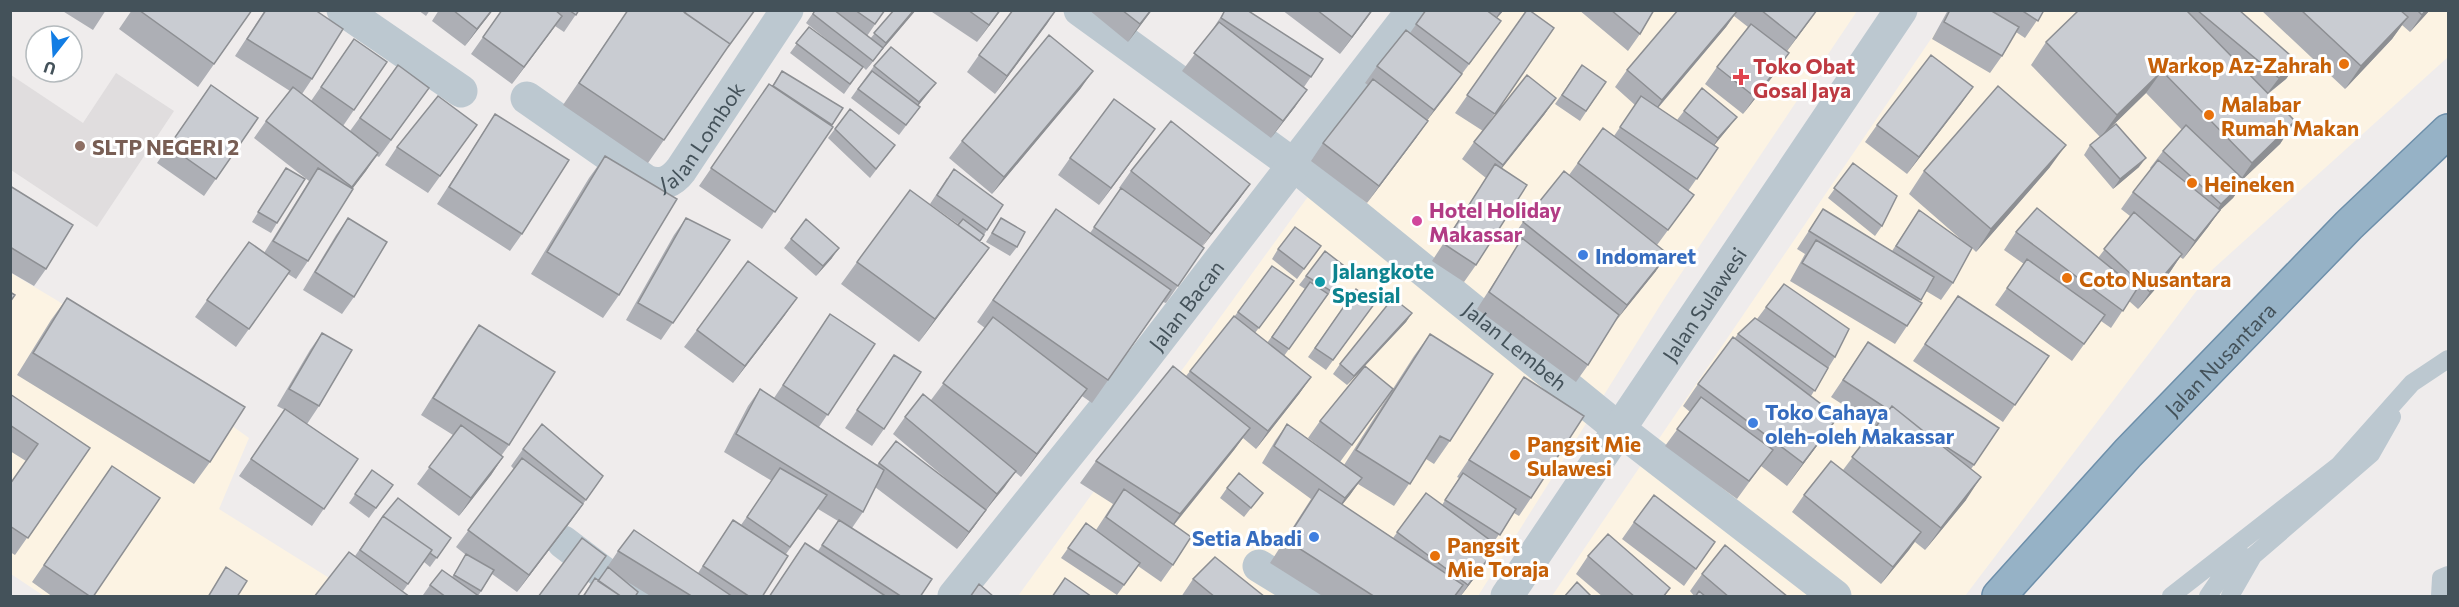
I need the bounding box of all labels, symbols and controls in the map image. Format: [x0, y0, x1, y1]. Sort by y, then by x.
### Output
north arrow [24, 24, 84, 84]
place label: Warkop Az-Zahrah [2147, 52, 2332, 77]
place label: Toko Obat Gosal Jaya [1753, 53, 1855, 102]
marker: Warkop Az-Zahrah [2337, 57, 2351, 71]
text: U [41, 58, 58, 80]
marker: Toko Obat Gosal Jaya [1734, 70, 1748, 84]
street label: Jalan Lombok [657, 77, 749, 196]
place label: Malabar Rumah Makan [2221, 91, 2359, 140]
marker: Malabar Rumah Makan [2202, 108, 2216, 122]
place label: SLTP NEGERI 2 [92, 134, 239, 159]
marker: SLTP NEGERI 2 [73, 139, 87, 153]
place label: Heineken [2204, 171, 2295, 196]
marker: Heineken [2185, 176, 2199, 190]
place label: Hotel Holiday Makassar [1429, 197, 1562, 246]
marker: Hotel Holiday Makassar [1410, 214, 1424, 228]
street label: Jalan Sulawesi [1656, 242, 1751, 366]
place label: Indomaret [1595, 243, 1696, 268]
marker: Indomaret [1576, 248, 1590, 262]
street label: Jalan Bacan [1143, 255, 1228, 355]
place label: Jalangkote Spesial [1332, 258, 1434, 307]
place label: Coto Nusantara [2079, 266, 2231, 291]
marker: Coto Nusantara [2060, 271, 2074, 285]
marker: Jalangkote Spesial [1313, 275, 1327, 289]
street label: Jalan Lembeh [1459, 296, 1573, 395]
street label: Jalan Nusantara [2159, 297, 2280, 421]
place label: Toko Cahaya oleh-oleh Makassar [1765, 399, 1955, 448]
marker: Toko Cahaya oleh-oleh Makassar [1746, 416, 1760, 430]
place label: Pangsit Mie Sulawesi [1527, 431, 1641, 480]
marker: Pangsit Mie Sulawesi [1508, 448, 1522, 462]
place label: Setia Abadi [1192, 525, 1302, 550]
marker: Setia Abadi [1307, 530, 1321, 544]
place label: Pangsit Mie Toraja [1447, 532, 1549, 581]
marker: Pangsit Mie Toraja [1428, 549, 1442, 563]

